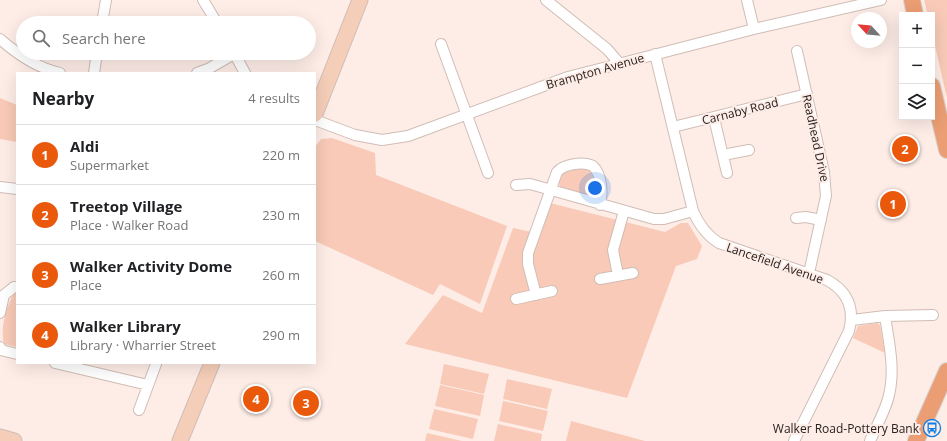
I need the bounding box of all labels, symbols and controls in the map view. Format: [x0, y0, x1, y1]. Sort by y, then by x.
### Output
north arrow [851, 12, 887, 48]
map controls [899, 12, 935, 120]
button: + [899, 12, 935, 48]
search box [16, 16, 316, 60]
icon: search [30, 27, 52, 49]
text: Search here [62, 28, 146, 48]
button: − [899, 48, 935, 84]
street label: Brampton Avenue [544, 49, 646, 93]
button: layers [899, 84, 935, 120]
text: Nearby [32, 87, 94, 110]
text: 4 results [248, 89, 300, 107]
street label: Carnaby Road [700, 93, 780, 129]
street label: Readhead Drive [798, 93, 834, 183]
pin: 2 [892, 134, 918, 164]
text: Aldi [70, 136, 99, 156]
text: 1 [41, 146, 49, 164]
text: 220 m [262, 146, 300, 164]
text: Supermarket [70, 156, 149, 174]
your location [585, 178, 605, 198]
pin: 1 [880, 189, 906, 219]
text: Treetop Village [70, 196, 182, 216]
text: 2 [41, 206, 49, 224]
text: 230 m [262, 206, 300, 224]
text: Place · Walker Road [70, 216, 188, 234]
street label: Lancefield Avenue [724, 238, 826, 288]
text: Walker Activity Dome [70, 256, 232, 276]
text: 3 [41, 266, 49, 284]
text: 260 m [262, 266, 300, 284]
text: Place [70, 276, 102, 294]
text: Walker Library [70, 316, 181, 336]
text: 4 [41, 326, 49, 344]
text: 290 m [262, 326, 300, 344]
text: Library · Wharrier Street [70, 336, 216, 354]
pin: 4 [243, 384, 269, 414]
pin: 3 [293, 388, 319, 418]
bus stop icon: Walker Road-Pottery Bank [922, 418, 942, 438]
place label: Walker Road-Pottery Bank [773, 420, 920, 437]

